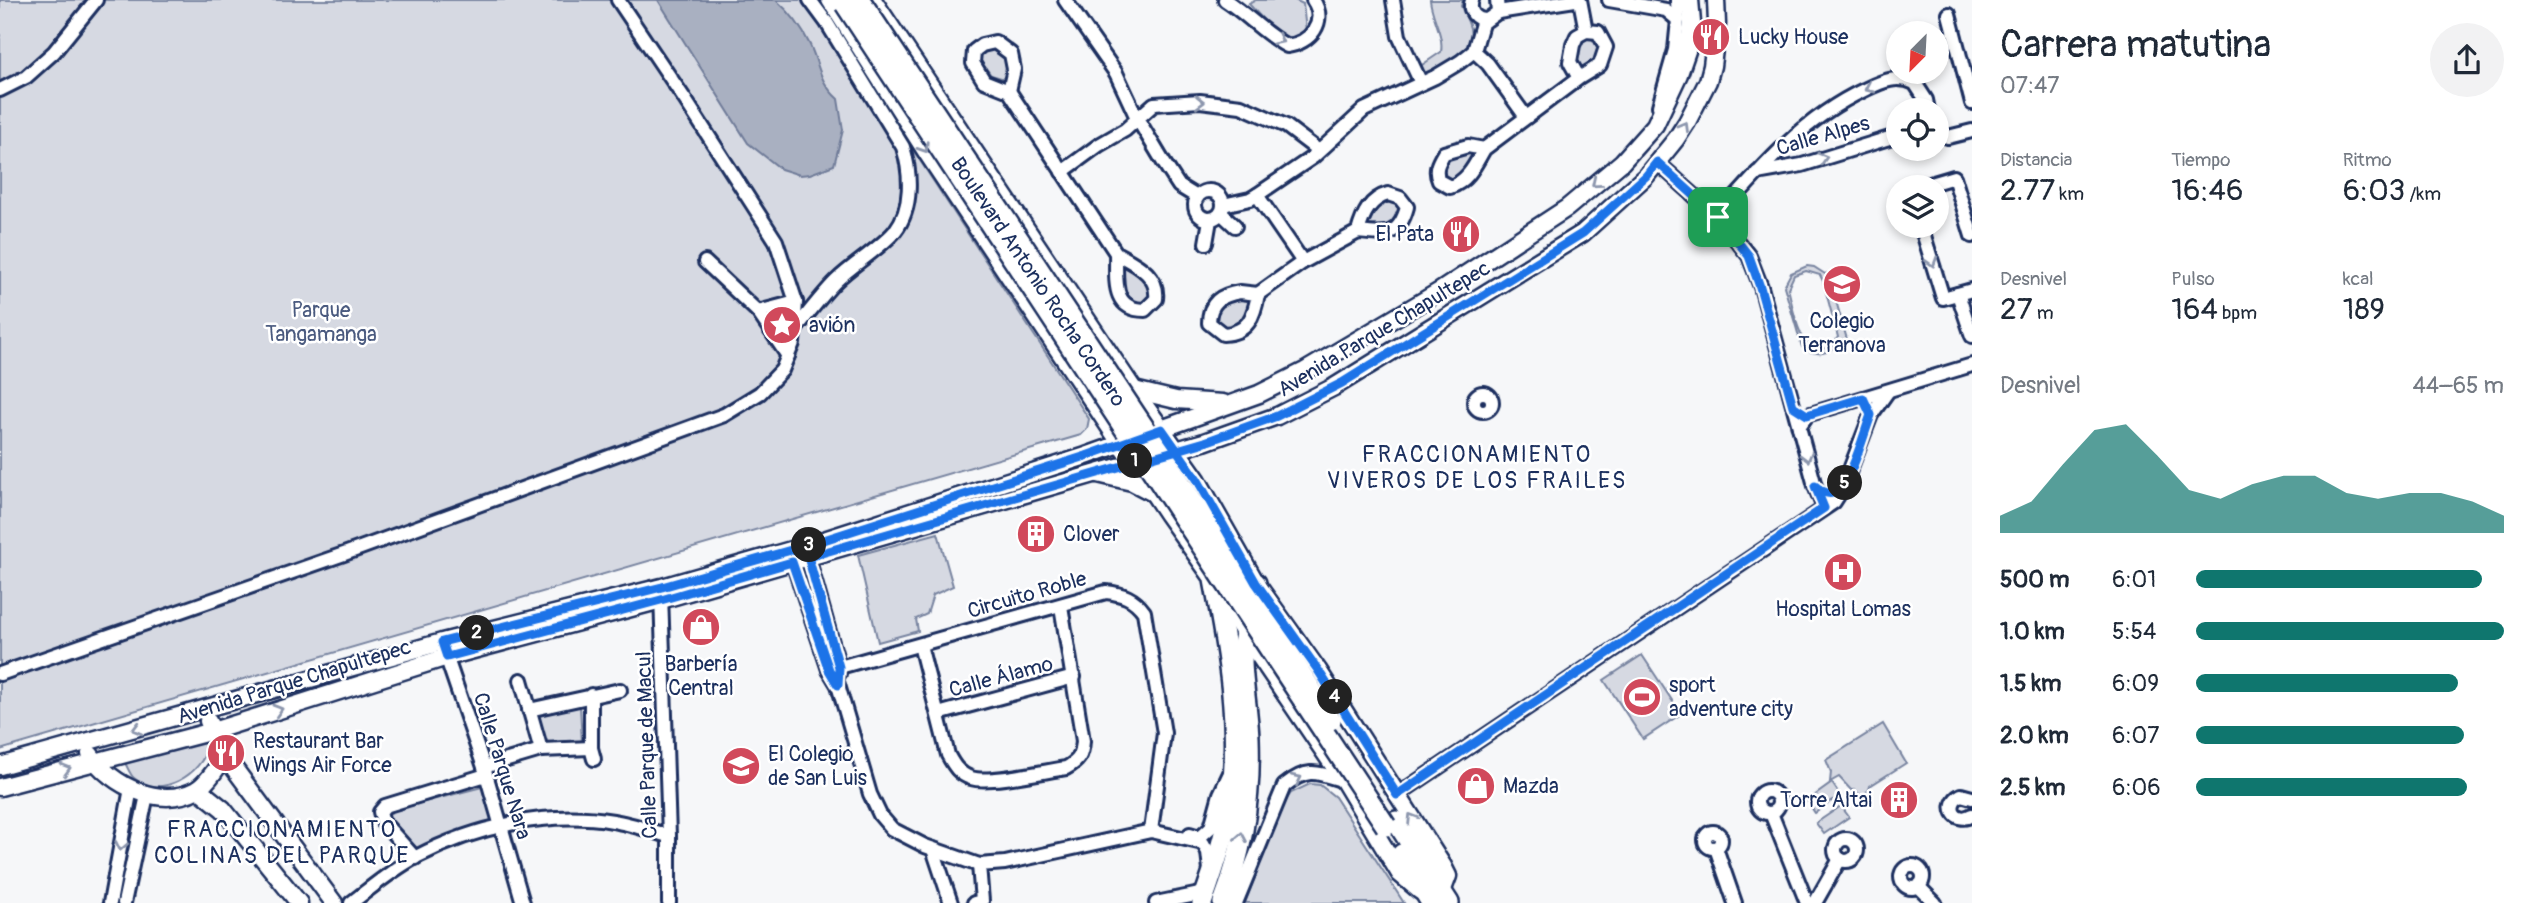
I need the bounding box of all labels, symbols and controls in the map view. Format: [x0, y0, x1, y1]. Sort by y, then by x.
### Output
restaurant icon: Lucky House [1690, 16, 1732, 58]
north arrow [1886, 21, 1950, 84]
map controls [1886, 21, 1949, 238]
text: Carrera matutina [2000, 21, 2271, 69]
button: share [2430, 23, 2504, 97]
place label: Lucky House [1738, 24, 1849, 51]
one-way arrow [1271, 32, 1284, 46]
text: 07:47 [2000, 71, 2060, 100]
one-way arrow [1864, 80, 1876, 94]
one-way arrow [1195, 94, 1206, 110]
button: locate [1886, 98, 1949, 161]
street label: Calle Alpes [1773, 110, 1873, 162]
one-way arrow [1676, 120, 1689, 133]
one-way arrow [915, 140, 928, 153]
text: Distancia [2000, 148, 2072, 172]
text: Tiempo [2171, 148, 2230, 172]
text: Ritmo [2343, 148, 2392, 172]
street label: Boulevard Antonio Rocha Cordero [944, 152, 1132, 412]
one-way arrow [1816, 152, 1829, 166]
text: 2.77 [2000, 172, 2055, 209]
text: 16:46 [2171, 172, 2243, 209]
text: 6:03 [2343, 172, 2405, 209]
one-way arrow [1592, 175, 1604, 188]
button: layers [1886, 175, 1949, 238]
text: km [2055, 182, 2084, 206]
text: /km [2405, 182, 2441, 206]
pin [1688, 187, 1748, 247]
icon: arrive [1699, 198, 1737, 236]
restaurant icon: El Pata [1440, 213, 1482, 255]
place label: El Pata [1375, 221, 1434, 248]
street label: Avenida Parque Chapultepec [1273, 255, 1495, 403]
one-way arrow [1923, 256, 1938, 268]
school or university icon: Colegio Terranova [1821, 263, 1863, 305]
text: Desnivel [2000, 267, 2067, 291]
text: Pulso [2171, 267, 2215, 291]
text: kcal [2343, 267, 2374, 291]
text: 27 [2000, 291, 2033, 328]
text: 164 [2171, 291, 2218, 328]
text: 189 [2343, 291, 2385, 328]
park label: Parque Tangamanga [265, 297, 377, 348]
text: m [2033, 301, 2054, 325]
text: bpm [2218, 301, 2257, 325]
place icon: avión [761, 304, 803, 346]
place label: Colegio Terranova [1798, 308, 1886, 359]
place label: avión [809, 312, 855, 339]
text: Desnivel [2000, 371, 2081, 400]
text: 44–65 m [2413, 371, 2504, 400]
district label: FRACCIONAMIENTO VIVEROS DE LOS FRAILES [1327, 440, 1627, 495]
pin: 1 [1118, 444, 1152, 478]
text: 1 [1131, 448, 1138, 472]
one-way arrow [1799, 451, 1813, 463]
pin: 5 [1828, 466, 1862, 500]
text: 5 [1839, 470, 1850, 494]
building icon: Clover [1015, 513, 1057, 555]
place label: Clover [1063, 521, 1120, 548]
pin: 3 [792, 528, 826, 562]
text: 3 [803, 532, 814, 556]
hospital icon: Hospital Lomas [1822, 551, 1864, 593]
street label: Circuito Roble [964, 565, 1090, 625]
text: 500 m [2000, 565, 2069, 594]
text: 6:01 [2112, 565, 2156, 594]
place label: Hospital Lomas [1775, 596, 1911, 623]
shop icon: Barbería Central [680, 606, 722, 648]
pin: 2 [460, 616, 494, 650]
text: 1.0 km [2000, 617, 2065, 646]
text: 5:54 [2112, 617, 2156, 646]
text: 2 [471, 620, 482, 644]
street label: Avenida Parque Chapultepec [174, 634, 414, 730]
street label: Calle Álamo [946, 650, 1056, 704]
street label: Calle Parque de Macul [630, 651, 664, 839]
place label: Barbería Central [665, 651, 737, 702]
text: 1.5 km [2000, 669, 2062, 698]
text: 6:09 [2112, 669, 2159, 698]
place label: sport adventure city [1669, 672, 1793, 723]
sports icon: sport adventure city [1621, 676, 1663, 718]
pin: 4 [1318, 680, 1352, 714]
text: 4 [1329, 684, 1340, 708]
street label: Calle Parque Nara [467, 689, 537, 843]
one-way arrow [272, 704, 284, 719]
one-way arrow [131, 721, 143, 735]
text: 2.0 km [2000, 721, 2069, 750]
text: 6:07 [2112, 721, 2159, 750]
place label: Restaurant Bar Wings Air Force [253, 728, 392, 779]
restaurant icon: Restaurant Bar Wings Air Force [205, 732, 247, 774]
place label: El Colegio de San Luis [768, 741, 867, 792]
school or university icon: El Colegio de San Luis [720, 745, 762, 787]
one-way arrow [59, 762, 71, 777]
shop icon: Mazda [1455, 765, 1497, 807]
place label: Mazda [1503, 773, 1559, 800]
text: 2.5 km [2000, 773, 2065, 802]
text: 6:06 [2112, 773, 2161, 802]
one-way arrow [1290, 774, 1303, 787]
building icon: Torre Altai [1878, 779, 1920, 821]
place label: Torre Altai [1780, 787, 1872, 814]
one-way arrow [1407, 813, 1420, 826]
district label: FRACCIONAMIENTO COLINAS DEL PARQUE [154, 815, 410, 870]
one-way arrow [1233, 831, 1248, 843]
one-way arrow [114, 840, 129, 852]

